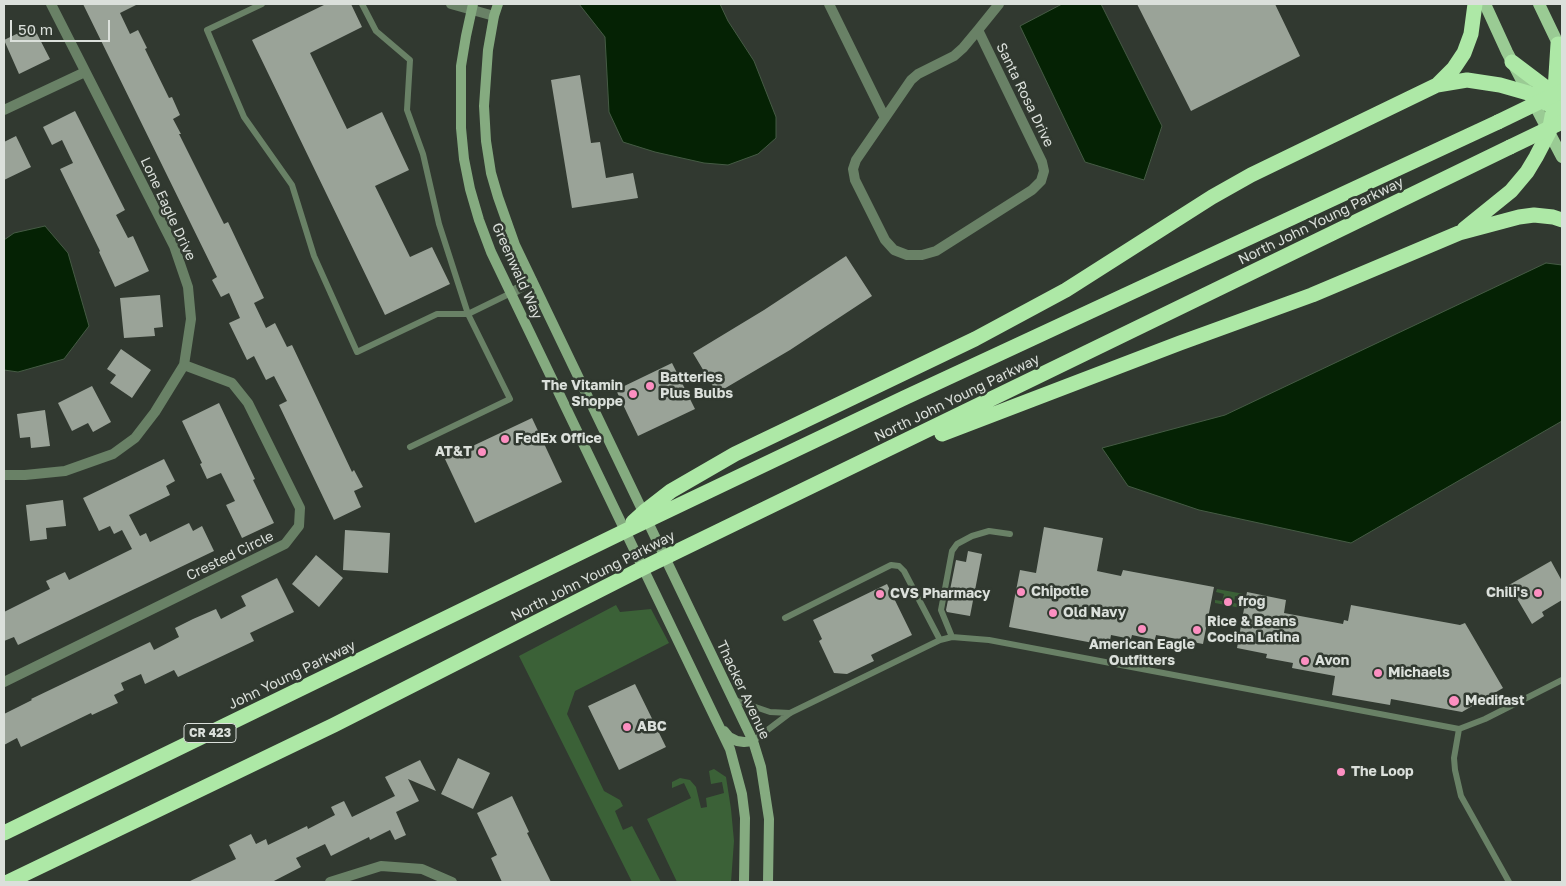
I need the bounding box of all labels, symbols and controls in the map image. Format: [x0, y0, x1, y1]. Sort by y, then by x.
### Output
scale bar [12, 10, 112, 42]
text: 50 m [18, 20, 53, 38]
street label: Santa Rosa Drive [993, 40, 1057, 150]
street label: Lone Eagle Drive [137, 155, 199, 263]
street label: North John Young Parkway [1236, 174, 1406, 268]
street label: Greenwald Way [488, 220, 546, 322]
street label: North John Young Parkway [872, 351, 1042, 445]
place label: Batteries Plus Bulbs [660, 370, 733, 402]
place label: The Vitamin Shoppe [542, 378, 623, 411]
marker: Batteries Plus Bulbs [644, 380, 656, 392]
marker: The Vitamin Shoppe [627, 388, 639, 400]
place label: FedEx Office [515, 431, 602, 447]
marker: FedEx Office [499, 433, 511, 445]
place label: AT&T [435, 444, 472, 460]
marker: AT&T [476, 446, 488, 458]
street label: North John Young Parkway [508, 527, 678, 625]
street label: Crested Circle [184, 528, 276, 584]
place label: Chipotle [1031, 584, 1089, 600]
place label: Chili's [1486, 585, 1528, 601]
place label: CVS Pharmacy [890, 586, 990, 602]
marker: Chipotle [1015, 586, 1027, 598]
marker: Chili's [1532, 587, 1544, 599]
marker: CVS Pharmacy [874, 588, 886, 600]
place label: frog [1238, 594, 1265, 610]
marker: frog [1222, 596, 1234, 608]
place label: Old Navy [1063, 605, 1126, 621]
marker: Old Navy [1047, 607, 1059, 619]
place label: Rice & Beans Cocina Latina [1207, 614, 1300, 646]
marker: American Eagle Outfitters [1136, 623, 1148, 635]
marker: Rice & Beans Cocina Latina [1191, 624, 1203, 636]
street label: John Young Parkway [226, 637, 358, 713]
place label: American Eagle Outfitters [1089, 637, 1195, 670]
street label: Thacker Avenue [713, 638, 773, 742]
place label: Avon [1315, 653, 1349, 669]
marker: Avon [1299, 655, 1311, 667]
place label: Michaels [1388, 665, 1450, 681]
marker: Michaels [1372, 667, 1384, 679]
place label: Medifast [1465, 693, 1524, 709]
marker: Medifast [1447, 694, 1461, 708]
place label: ABC [637, 719, 667, 735]
marker: ABC [621, 721, 633, 733]
road number: CR 423 [184, 724, 236, 742]
place label: The Loop [1351, 764, 1414, 780]
marker: The Loop [1335, 766, 1347, 778]

